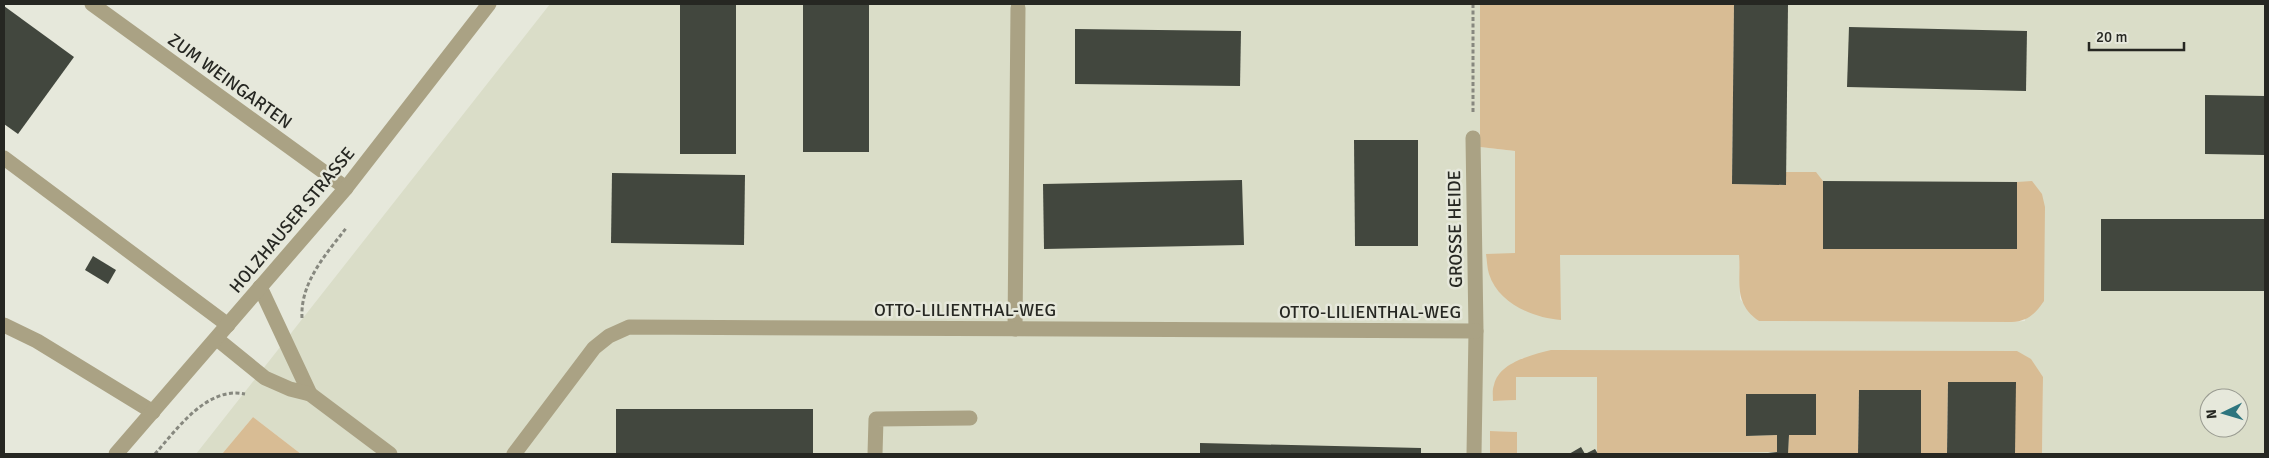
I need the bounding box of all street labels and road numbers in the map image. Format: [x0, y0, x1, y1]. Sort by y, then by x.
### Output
street label: ZUM WEINGARTEN [164, 29, 296, 133]
street label: HOLZHAUSER STRASSE [225, 143, 359, 297]
street label: GROSSE HEIDE [1443, 170, 1467, 288]
street label: OTTO-LILIENTHAL-WEG [874, 299, 1056, 321]
street label: OTTO-LILIENTHAL-WEG [1279, 301, 1461, 323]

